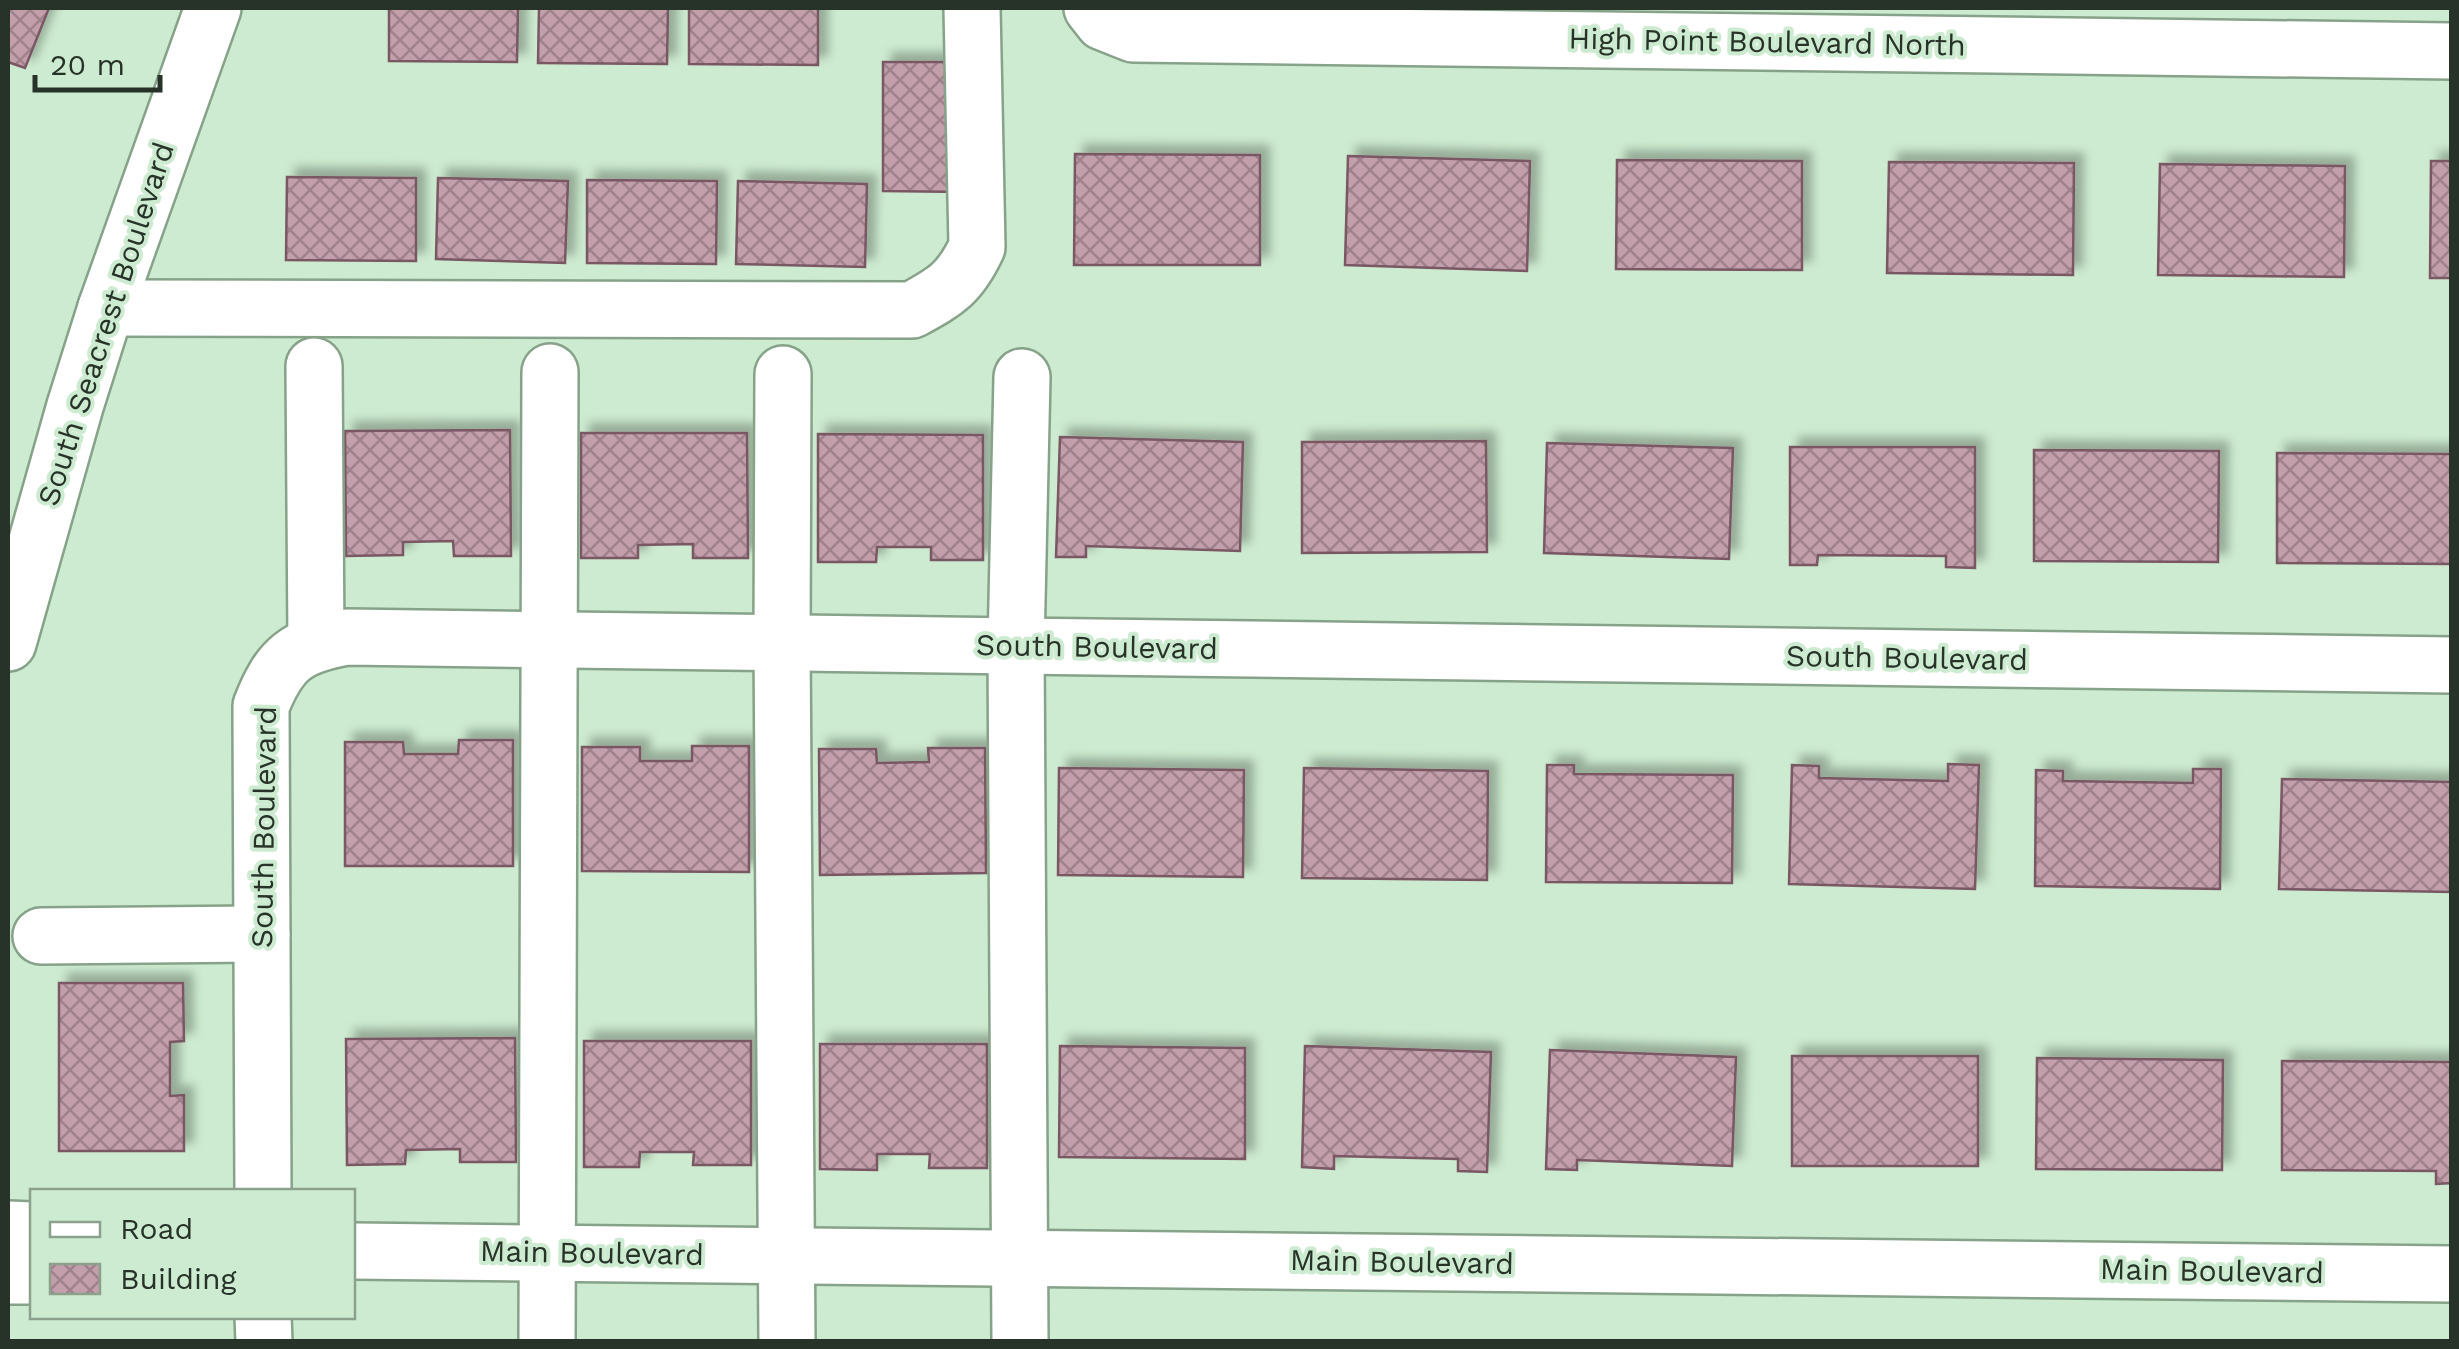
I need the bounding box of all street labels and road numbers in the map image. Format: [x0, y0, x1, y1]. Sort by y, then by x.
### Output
street label: High Point Boulevard North [1568, 21, 1966, 62]
street label: South Seacrest Boulevard [30, 138, 181, 510]
street label: South Boulevard [976, 627, 1218, 666]
street label: South Boulevard [1786, 638, 2028, 677]
street label: South Boulevard [244, 706, 283, 948]
street label: Main Boulevard [480, 1233, 704, 1272]
street label: Main Boulevard [1290, 1242, 1514, 1281]
street label: Main Boulevard [2100, 1251, 2324, 1290]

